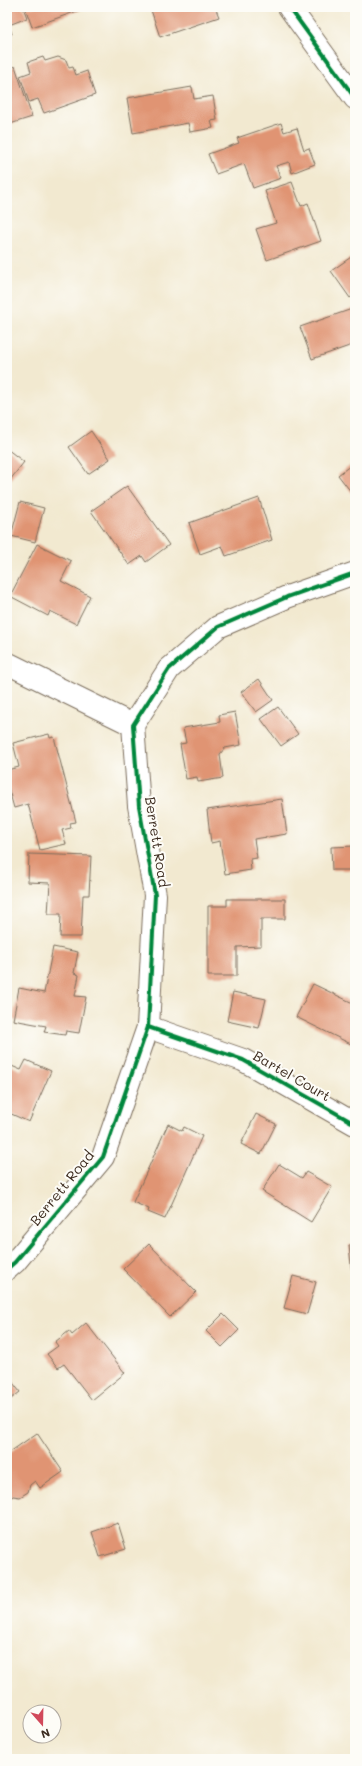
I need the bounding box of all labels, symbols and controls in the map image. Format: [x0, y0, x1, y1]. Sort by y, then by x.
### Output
street label: Berrett Road [141, 795, 174, 889]
street label: Bartel Court [250, 1046, 334, 1105]
street label: Berrett Road [25, 1146, 98, 1229]
north arrow [22, 1704, 62, 1744]
text: N [39, 1725, 52, 1742]

